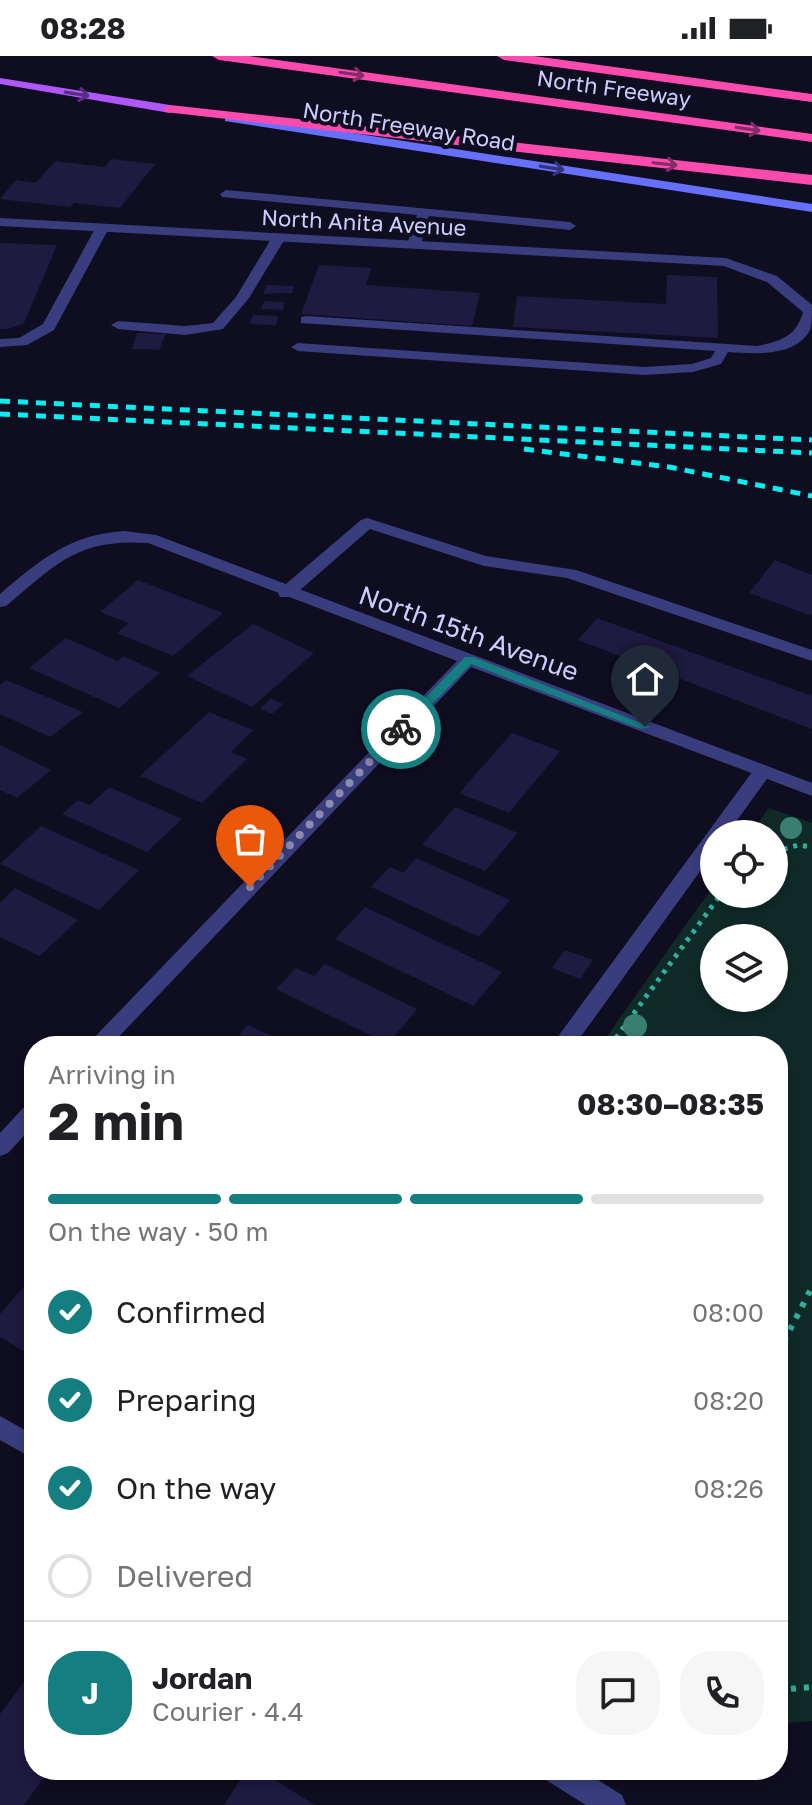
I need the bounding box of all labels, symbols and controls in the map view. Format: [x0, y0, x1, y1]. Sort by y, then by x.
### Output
text: 08:28 [40, 10, 126, 46]
street label: North Freeway [535, 64, 693, 112]
one-way arrow [339, 67, 364, 82]
one-way arrow [64, 87, 89, 102]
street label: North Freeway Road [301, 96, 517, 156]
one-way arrow [735, 122, 760, 137]
one-way arrow [651, 156, 678, 171]
one-way arrow [538, 161, 564, 176]
street label: North Anita Avenue [261, 203, 467, 241]
street label: North 15th Avenue [355, 579, 583, 687]
pin [611, 645, 679, 727]
icon: home [623, 657, 667, 701]
courier [361, 689, 441, 769]
icon: bike [379, 707, 423, 751]
pin [216, 805, 284, 887]
icon: bag [228, 817, 272, 861]
map controls [700, 820, 788, 1012]
button: locate [700, 820, 788, 908]
button: layers [700, 924, 788, 1012]
text: Arriving in [48, 1059, 176, 1090]
text: 08:30–08:35 [577, 1086, 764, 1122]
text: 2 min [48, 1089, 184, 1151]
text: On the way · 50 m [48, 1216, 268, 1247]
icon: check [48, 1290, 92, 1334]
text: Confirmed [116, 1294, 266, 1330]
text: 08:00 [692, 1297, 764, 1328]
icon: check [48, 1378, 92, 1422]
text: Preparing [116, 1382, 257, 1418]
text: 08:20 [693, 1385, 764, 1416]
icon: check [48, 1466, 92, 1510]
text: On the way [116, 1470, 276, 1506]
text: 08:26 [693, 1473, 764, 1504]
text: Delivered [116, 1558, 253, 1594]
button: chat [576, 1651, 660, 1735]
button: phone [680, 1651, 764, 1735]
text: Jordan [152, 1660, 252, 1696]
text: J [81, 1675, 99, 1711]
text: Courier · 4.4 [152, 1696, 304, 1727]

